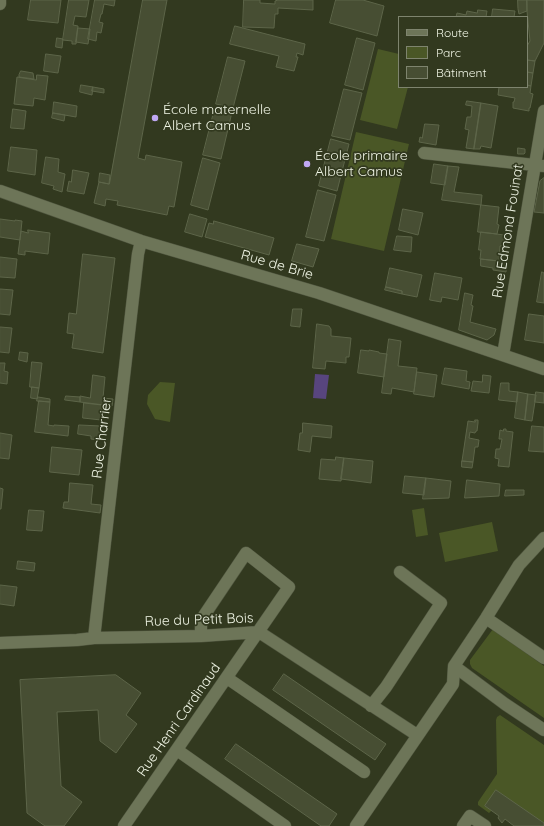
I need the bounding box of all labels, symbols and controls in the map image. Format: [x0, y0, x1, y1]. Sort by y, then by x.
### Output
legend [398, 16, 528, 88]
text: Route [436, 25, 469, 40]
text: Parc [436, 45, 461, 60]
text: Bâtiment [436, 65, 486, 80]
place label: École maternelle Albert Camus [163, 102, 271, 134]
marker: École maternelle Albert Camus [150, 113, 160, 123]
place label: École primaire Albert Camus [315, 148, 408, 180]
marker: École primaire Albert Camus [302, 159, 312, 169]
street label: Rue Edmond Fouinat [489, 163, 527, 299]
street label: Rue de Brie [239, 247, 315, 283]
street label: Rue Charrier [89, 396, 115, 480]
street label: Rue du Petit Bois [144, 610, 254, 630]
street label: Rue Henri Cardinaud [134, 660, 224, 780]

